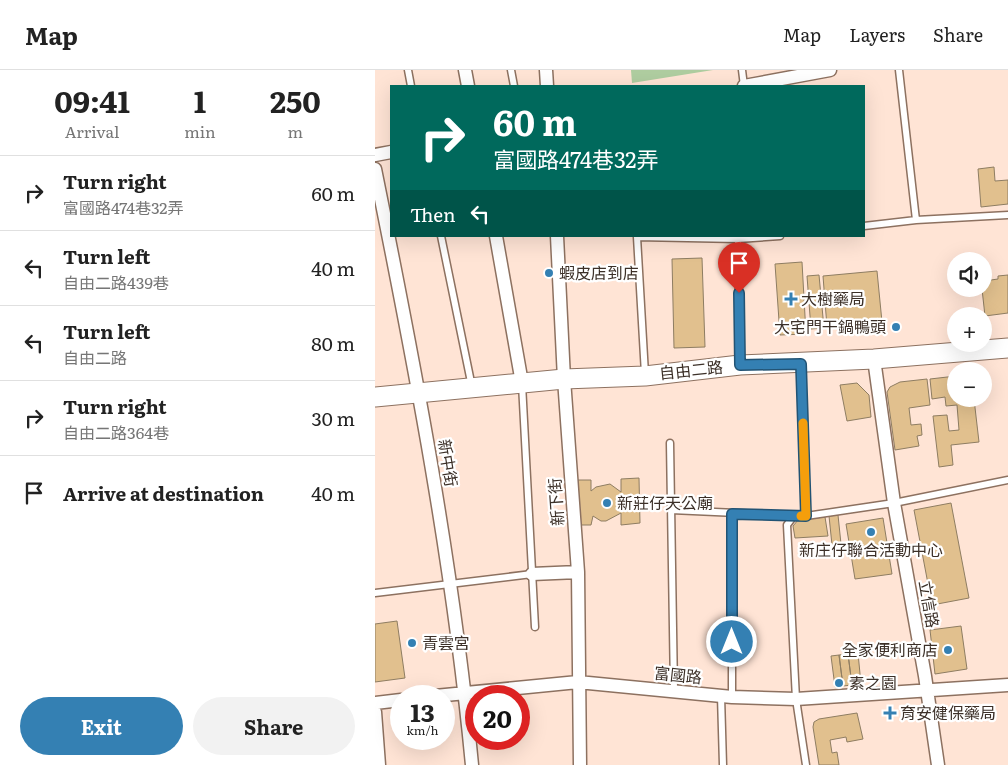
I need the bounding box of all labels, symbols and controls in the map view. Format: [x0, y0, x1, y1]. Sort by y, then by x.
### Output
text: Map [25, 17, 78, 52]
text: Map [783, 21, 821, 48]
text: Layers [849, 21, 905, 48]
text: Share [933, 21, 983, 48]
text: 09:41 [54, 78, 130, 122]
text: 1 [194, 78, 206, 122]
text: 250 [270, 78, 321, 122]
text: 60 m [493, 95, 577, 147]
icon: right [410, 105, 475, 170]
text: Arrival [65, 119, 119, 143]
text: min [184, 119, 216, 143]
text: m [288, 119, 303, 143]
text: 富國路474巷32弄 [493, 142, 659, 175]
text: Turn right [63, 167, 167, 195]
icon: right [20, 179, 48, 207]
text: 60 m [312, 179, 355, 207]
text: 富國路474巷32弄 [63, 195, 183, 219]
text: Then [410, 200, 456, 228]
icon: left [466, 200, 494, 228]
text: Turn left [63, 242, 150, 270]
pin [718, 242, 760, 293]
icon: arrive [725, 249, 753, 277]
map controls [947, 252, 992, 407]
button: sound [947, 252, 992, 297]
icon: left [20, 254, 48, 282]
text: 40 m [311, 254, 355, 282]
place label: 蝦皮店到店 [559, 260, 639, 284]
marker: 蝦皮店到店 [543, 267, 555, 279]
text: 自由二路439巷 [63, 270, 169, 294]
place label: 大樹藥局 [801, 286, 865, 310]
marker: 大樹藥局 [785, 293, 797, 305]
button: + [947, 307, 992, 352]
place label: 大宅門干鍋鴨頭 [774, 314, 886, 338]
text: Turn left [63, 317, 150, 345]
marker: 大宅門干鍋鴨頭 [890, 321, 902, 333]
icon: left [20, 329, 48, 357]
text: 80 m [311, 329, 355, 357]
text: 自由二路 [63, 345, 127, 369]
street label: 自由二路 [658, 354, 724, 384]
button: − [947, 362, 992, 407]
text: Turn right [63, 392, 167, 420]
icon: right [20, 404, 48, 432]
text: 30 m [311, 404, 355, 432]
text: 自由二路364巷 [63, 420, 169, 444]
street label: 新中街 [433, 437, 465, 488]
street label: 新下街 [541, 477, 569, 527]
icon: arrive [20, 479, 48, 507]
text: Arrive at destination [63, 479, 264, 507]
text: 40 m [311, 479, 355, 507]
place label: 新莊仔天公廟 [617, 490, 713, 514]
marker: 新莊仔天公廟 [601, 497, 613, 509]
marker: 新庄仔聯合活動中心 [865, 526, 877, 538]
place label: 新庄仔聯合活動中心 [799, 537, 943, 561]
street label: 立信路 [914, 578, 946, 630]
position arrow [705, 615, 757, 667]
place label: 青雲宮 [422, 630, 470, 654]
marker: 青雲宮 [406, 637, 418, 649]
place label: 全家便利商店 [842, 637, 938, 661]
marker: 全家便利商店 [942, 644, 954, 656]
street label: 富國路 [653, 660, 703, 688]
place label: 素之園 [849, 670, 897, 694]
marker: 素之園 [833, 677, 845, 689]
speed limit sign: 20 [465, 685, 530, 750]
text: 13 [410, 693, 435, 730]
button: Exit [20, 697, 183, 755]
button: Share [193, 697, 355, 755]
place label: 育安健保藥局 [900, 700, 996, 724]
marker: 育安健保藥局 [884, 707, 896, 719]
text: km/h [407, 721, 438, 739]

